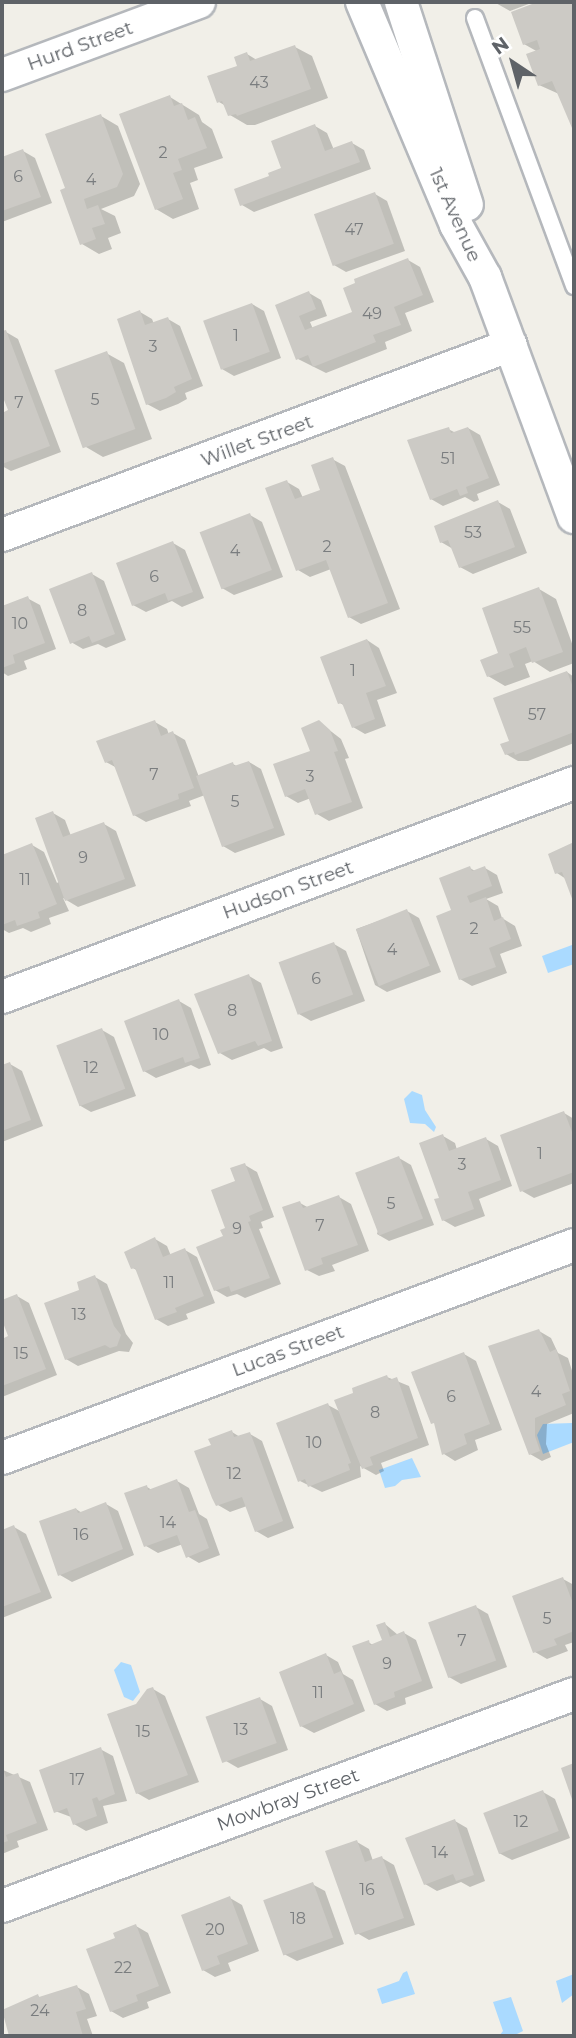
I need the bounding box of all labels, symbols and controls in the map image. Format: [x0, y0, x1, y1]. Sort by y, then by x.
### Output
street label: Hurd Street [24, 16, 136, 76]
north arrow [478, 28, 548, 98]
text: N [487, 32, 513, 59]
house number: 43 [249, 73, 269, 93]
house number: 2 [158, 143, 168, 163]
street label: 1st Avenue [424, 164, 486, 266]
house number: 6 [13, 167, 23, 187]
house number: 4 [86, 170, 96, 190]
house number: 47 [344, 220, 364, 240]
house number: 49 [362, 304, 382, 324]
house number: 1 [233, 326, 239, 346]
house number: 3 [148, 337, 158, 357]
house number: 5 [90, 390, 100, 410]
house number: 7 [14, 393, 24, 413]
street label: Willet Street [198, 410, 316, 472]
house number: 51 [441, 449, 455, 469]
house number: 53 [464, 523, 482, 543]
house number: 2 [322, 537, 332, 557]
house number: 4 [230, 541, 240, 561]
house number: 6 [149, 567, 159, 587]
house number: 8 [77, 601, 87, 621]
house number: 10 [12, 614, 28, 634]
house number: 55 [513, 618, 531, 638]
house number: 1 [350, 661, 356, 681]
house number: 57 [528, 705, 546, 725]
house number: 7 [149, 765, 159, 785]
house number: 3 [305, 767, 315, 787]
house number: 5 [230, 792, 240, 812]
house number: 9 [78, 848, 88, 868]
street label: Hudson Street [219, 856, 357, 924]
house number: 11 [19, 870, 31, 890]
house number: 2 [469, 919, 479, 939]
house number: 4 [387, 940, 397, 960]
house number: 6 [311, 969, 321, 989]
house number: 8 [227, 1001, 237, 1021]
house number: 10 [153, 1025, 169, 1045]
house number: 12 [84, 1058, 98, 1078]
house number: 1 [537, 1144, 543, 1164]
house number: 3 [457, 1155, 467, 1175]
house number: 5 [386, 1194, 396, 1214]
house number: 7 [315, 1216, 325, 1236]
house number: 9 [232, 1219, 242, 1239]
house number: 11 [163, 1273, 175, 1293]
house number: 13 [72, 1305, 86, 1325]
street label: Lucas Street [229, 1320, 347, 1382]
house number: 15 [14, 1344, 28, 1364]
house number: 4 [531, 1382, 541, 1402]
house number: 6 [446, 1387, 456, 1407]
house number: 8 [370, 1403, 380, 1423]
house number: 10 [306, 1433, 322, 1453]
house number: 12 [227, 1464, 241, 1484]
house number: 14 [160, 1513, 176, 1533]
house number: 16 [73, 1525, 89, 1545]
house number: 5 [542, 1609, 552, 1629]
house number: 7 [457, 1631, 467, 1651]
house number: 9 [382, 1654, 392, 1674]
house number: 11 [312, 1683, 324, 1703]
house number: 13 [234, 1720, 248, 1740]
house number: 15 [136, 1722, 150, 1742]
street label: Mowbray Street [214, 1764, 362, 1836]
house number: 17 [69, 1770, 85, 1790]
house number: 12 [514, 1812, 528, 1832]
house number: 14 [432, 1843, 448, 1863]
house number: 16 [359, 1880, 375, 1900]
house number: 18 [290, 1909, 306, 1929]
house number: 20 [205, 1920, 225, 1940]
house number: 22 [114, 1958, 132, 1978]
house number: 24 [30, 2001, 50, 2021]

